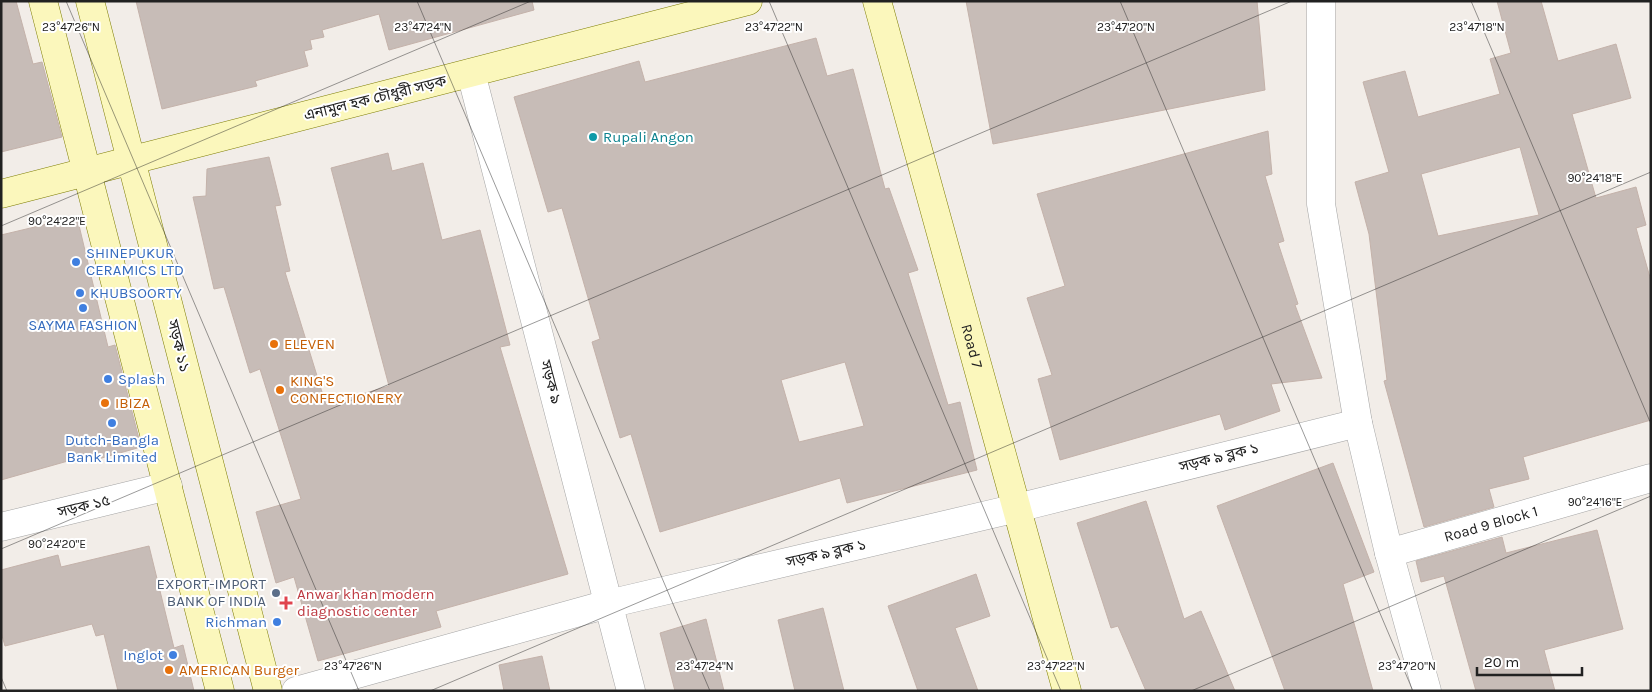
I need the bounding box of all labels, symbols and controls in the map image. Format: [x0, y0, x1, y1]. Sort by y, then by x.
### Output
text: 23°47'26"N [42, 20, 100, 34]
text: 23°47'24"N [394, 20, 452, 34]
text: 23°47'22"N [745, 20, 803, 34]
text: 23°47'20"N [1097, 20, 1155, 34]
text: 23°47'18"N [1449, 20, 1505, 34]
street label: এনামুল হক চৌধুরী সড়ক [302, 71, 449, 124]
place label: Rupali Angon [603, 128, 694, 146]
marker: Rupali Angon [587, 131, 599, 143]
text: 90°24'18"E [1567, 171, 1623, 185]
text: 90°24'22"E [28, 214, 86, 228]
place label: SHINEPUKUR CERAMICS LTD [86, 244, 184, 279]
marker: SHINEPUKUR CERAMICS LTD [70, 256, 82, 268]
place label: KHUBSOORTY [90, 284, 182, 302]
marker: KHUBSOORTY [74, 287, 86, 299]
marker: SAYMA FASHION [77, 302, 89, 314]
place label: SAYMA FASHION [28, 316, 138, 334]
street label: সড়ক ১১ [164, 317, 194, 374]
street label: Road 7 [957, 322, 987, 370]
place label: ELEVEN [284, 335, 335, 353]
marker: ELEVEN [268, 338, 280, 350]
street label: সড়ক ৯ [536, 357, 565, 406]
place label: Splash [118, 370, 165, 388]
place label: KING'S CONFECTIONERY [290, 372, 403, 407]
marker: Splash [102, 373, 114, 385]
marker: KING'S CONFECTIONERY [274, 384, 286, 396]
place label: IBIZA [115, 394, 151, 412]
marker: IBIZA [99, 397, 111, 409]
marker: Dutch-Bangla Bank Limited [106, 417, 118, 429]
place label: Dutch-Bangla Bank Limited [65, 431, 159, 466]
street label: সড়ক ৯ ব্লক ১ [1176, 438, 1261, 476]
street label: সড়ক ১৫ [55, 491, 112, 521]
text: 90°24'16"E [1568, 495, 1622, 509]
street label: Road 9 Block 1 [1442, 502, 1540, 546]
street label: সড়ক ৯ ব্লক ১ [783, 535, 868, 571]
text: 90°24'20"E [28, 537, 86, 551]
place label: EXPORT-IMPORT BANK OF INDIA [156, 575, 266, 610]
place label: Anwar khan modern diagnostic center [297, 585, 434, 620]
marker: EXPORT-IMPORT BANK OF INDIA [270, 587, 282, 599]
marker: Anwar khan modern diagnostic center [279, 596, 293, 610]
place label: Richman [205, 613, 267, 631]
marker: Richman [271, 616, 283, 628]
scale bar [1477, 644, 1582, 676]
place label: Inglot [123, 646, 163, 664]
marker: Inglot [167, 649, 179, 661]
text: 20 m [1484, 653, 1519, 671]
text: 23°47'26"N [324, 659, 382, 673]
text: 23°47'24"N [676, 659, 734, 673]
text: 23°47'22"N [1027, 659, 1085, 673]
text: 23°47'20"N [1378, 659, 1436, 673]
place label: AMERICAN Burger [179, 661, 300, 679]
marker: AMERICAN Burger [163, 664, 175, 676]

